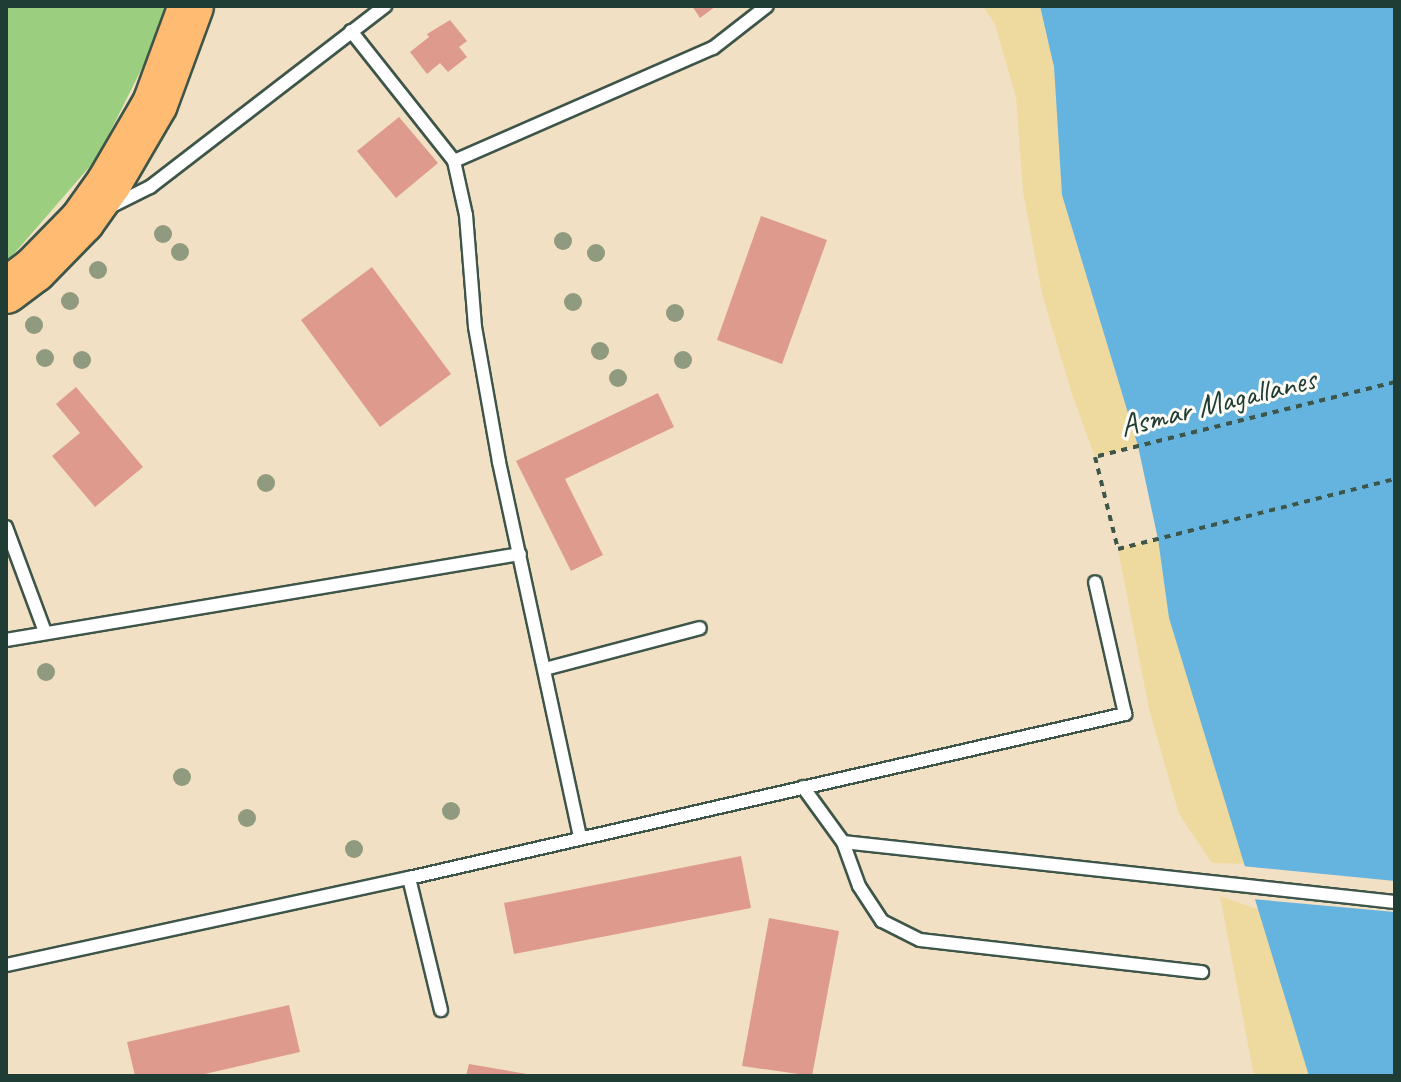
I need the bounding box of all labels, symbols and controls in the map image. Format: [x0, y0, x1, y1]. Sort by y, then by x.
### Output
street label: Asmar Magallanes [1116, 360, 1320, 446]

